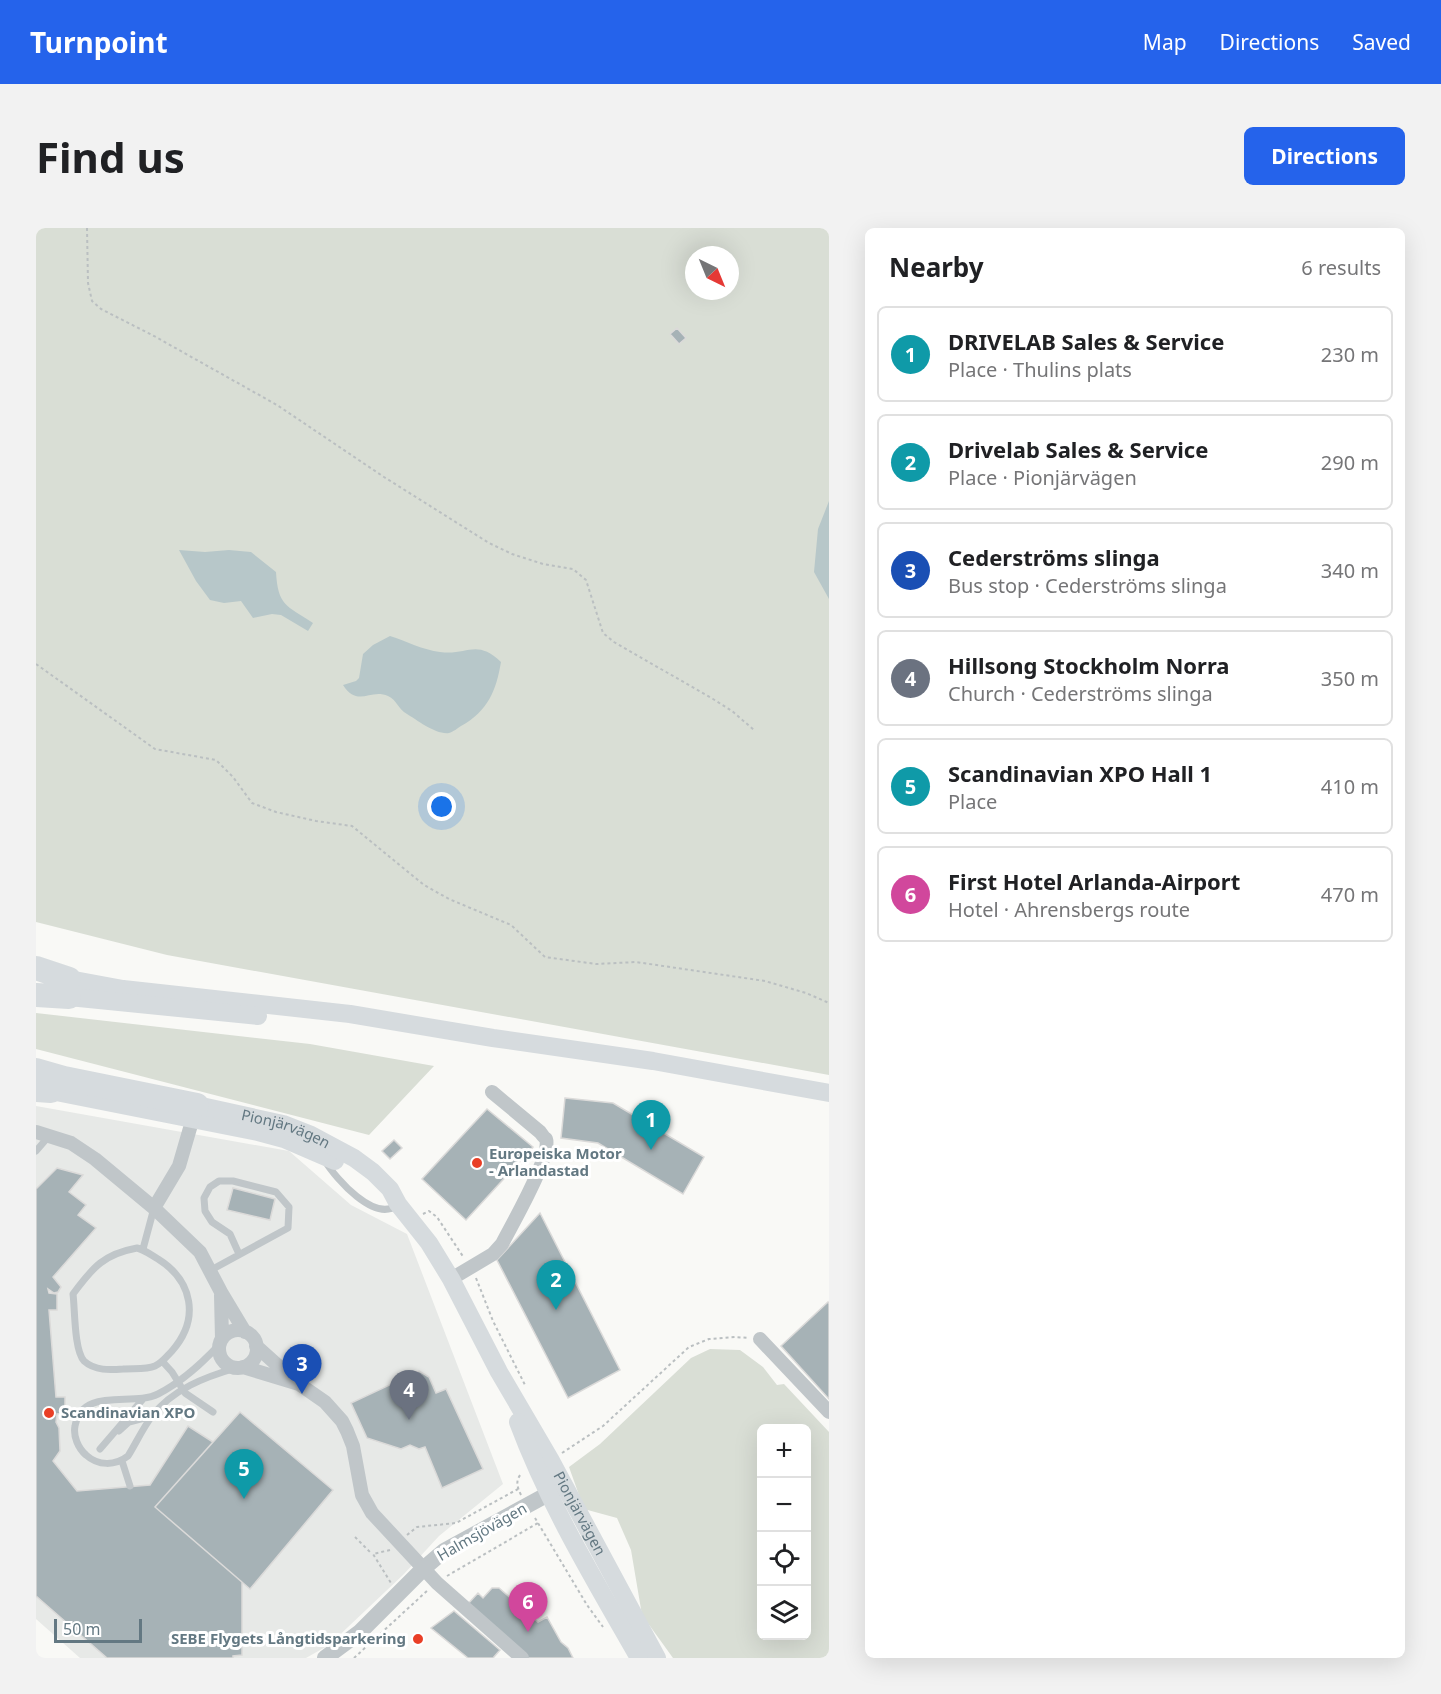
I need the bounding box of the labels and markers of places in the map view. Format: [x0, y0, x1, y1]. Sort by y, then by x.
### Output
pin: 1 [632, 1100, 670, 1150]
place label: Europeiska Motor - Arlandastad [489, 1143, 622, 1180]
marker: Europeiska Motor - Arlandastad [470, 1156, 484, 1170]
pin: 2 [536, 1260, 576, 1310]
pin: 3 [282, 1344, 322, 1394]
pin: 4 [390, 1370, 428, 1420]
place label: Scandinavian XPO [61, 1402, 195, 1422]
marker: Scandinavian XPO [42, 1406, 56, 1420]
pin: 5 [224, 1450, 264, 1499]
pin: 6 [508, 1582, 548, 1632]
place label: SEBE Flygets Långtidsparkering [171, 1628, 406, 1648]
marker: SEBE Flygets Långtidsparkering [411, 1632, 425, 1646]

